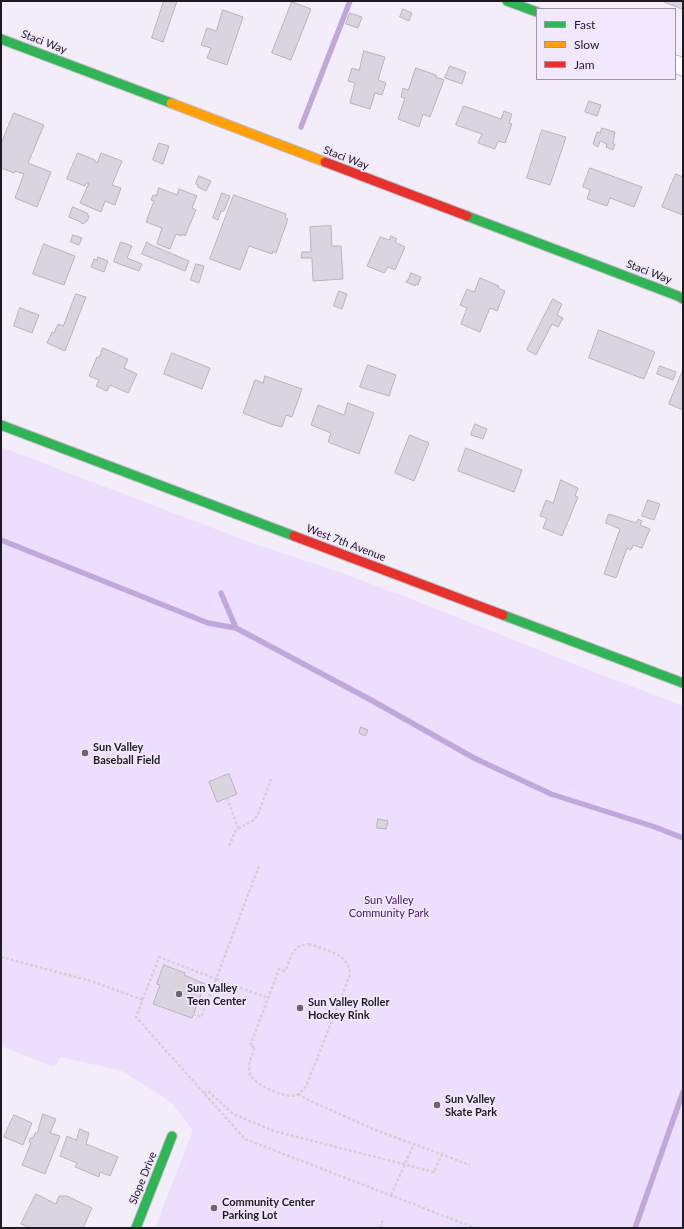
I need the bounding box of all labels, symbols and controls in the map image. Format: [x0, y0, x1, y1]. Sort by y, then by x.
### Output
legend [536, 8, 676, 80]
text: Fast [574, 17, 595, 32]
street label: Staci Way [19, 27, 69, 57]
text: Slow [574, 37, 599, 52]
text: Jam [574, 57, 595, 72]
street label: Staci Way [321, 143, 371, 173]
street label: Staci Way [624, 257, 674, 287]
street label: West 7th Avenue [305, 522, 387, 564]
place label: Sun Valley Baseball Field [93, 740, 160, 766]
marker: Sun Valley Baseball Field [80, 748, 90, 758]
park label: Sun Valley Community Park [349, 893, 429, 919]
place label: Sun Valley Teen Center [187, 981, 246, 1007]
marker: Sun Valley Teen Center [174, 989, 184, 999]
place label: Sun Valley Roller Hockey Rink [308, 995, 390, 1021]
marker: Sun Valley Roller Hockey Rink [295, 1003, 305, 1013]
place label: Sun Valley Skate Park [445, 1092, 497, 1118]
marker: Sun Valley Skate Park [432, 1100, 442, 1110]
street label: Slope Drive [126, 1150, 160, 1206]
place label: Community Center Parking Lot [222, 1195, 315, 1221]
marker: Community Center Parking Lot [209, 1203, 219, 1213]

